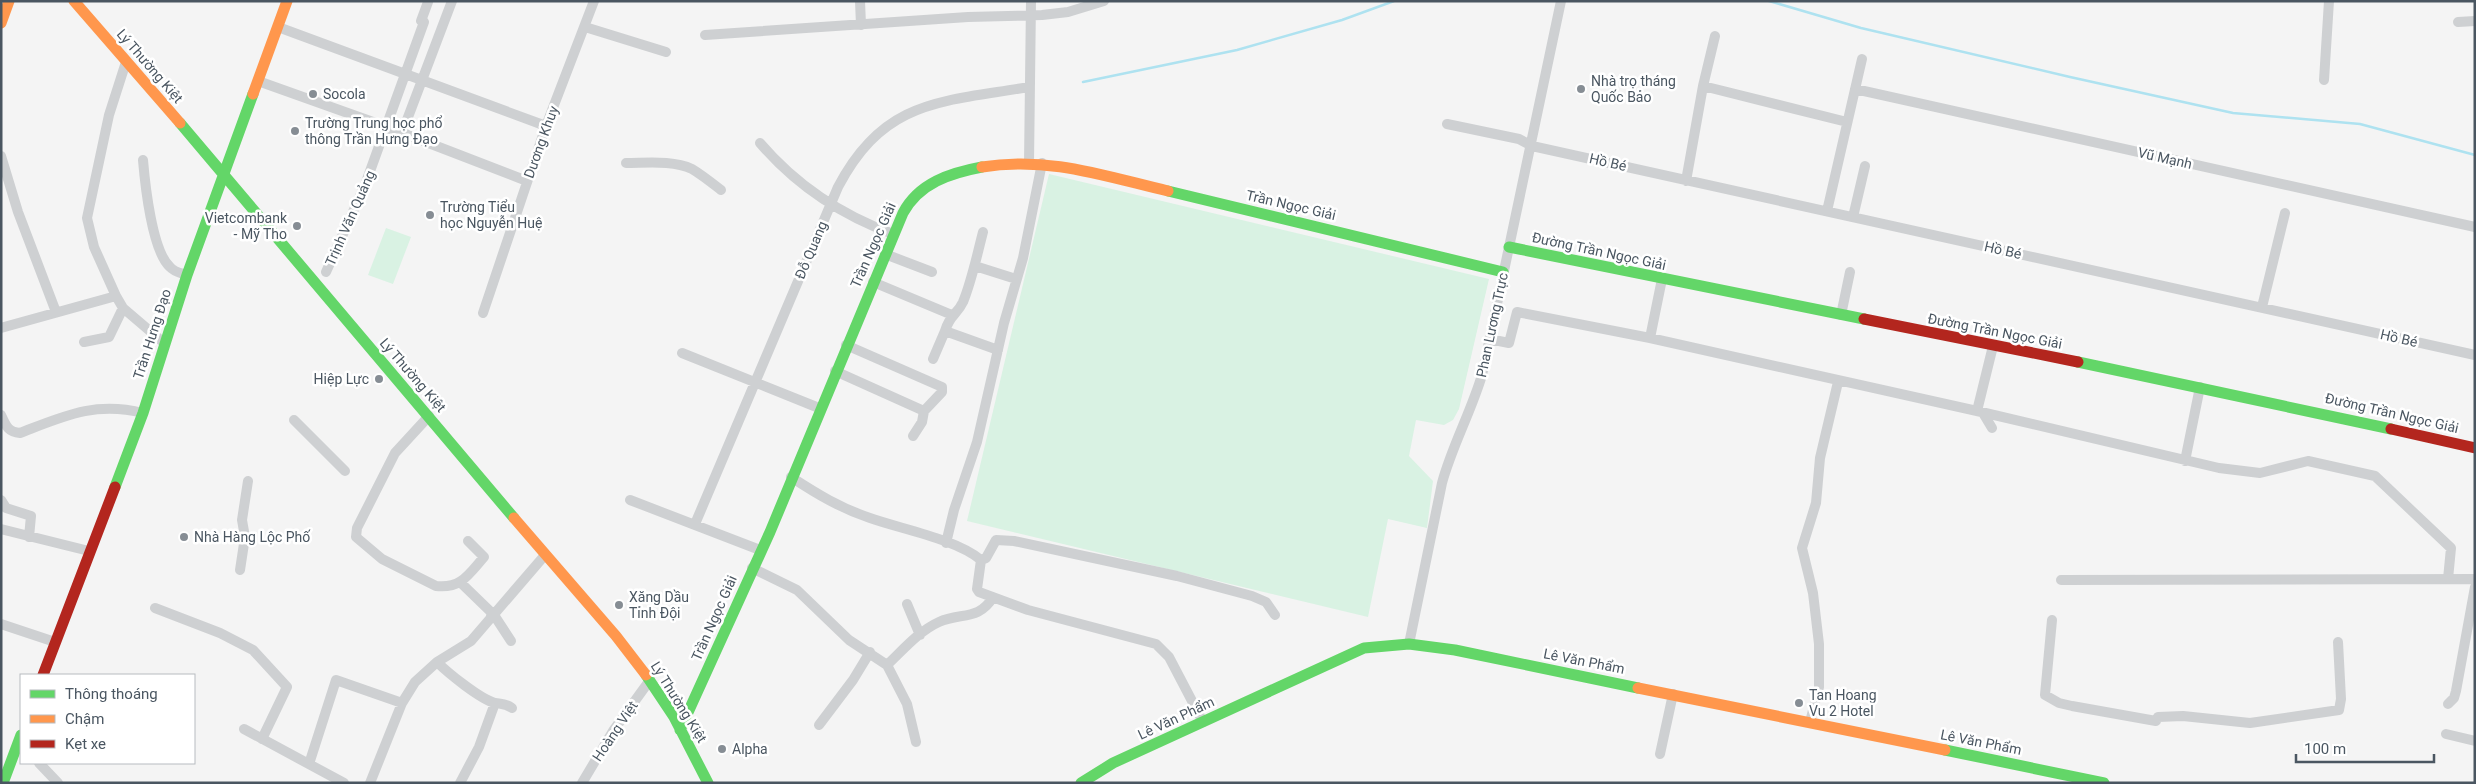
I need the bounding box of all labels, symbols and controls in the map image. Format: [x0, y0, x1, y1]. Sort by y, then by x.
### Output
street label: Lý Thường Kiệt [114, 26, 187, 106]
place label: Nhà trọ tháng Quốc Bảo [1591, 73, 1676, 105]
marker: Nhà trọ tháng Quốc Bảo [1575, 83, 1587, 95]
place label: Socola [323, 86, 366, 102]
marker: Socola [307, 88, 319, 100]
street label: Dương Khuy [521, 103, 562, 180]
place label: Trường Trung học phổ thông Trần Hưng Đạo [305, 115, 442, 147]
marker: Trường Trung học phổ thông Trần Hưng Đạo [289, 125, 301, 137]
street label: Vũ Mạnh [2136, 144, 2194, 172]
street label: Hồ Bé [1588, 150, 1628, 174]
street label: Trịnh Văn Quảng [322, 168, 378, 268]
street label: Trần Ngọc Giải [1245, 187, 1337, 223]
place label: Trường Tiểu học Nguyễn Huệ [440, 199, 542, 231]
street label: Trần Ngọc Giải [847, 200, 899, 290]
marker: Trường Tiểu học Nguyễn Huệ [424, 209, 436, 221]
place label: Vietcombank - Mỹ Tho [205, 210, 288, 242]
street label: Đỗ Quang [792, 219, 830, 281]
marker: Vietcombank - Mỹ Tho [291, 220, 303, 232]
street label: Đường Trần Ngọc Giải [1531, 229, 1667, 273]
street label: Hồ Bé [1983, 238, 2023, 262]
street label: Phan Lương Trực [1473, 271, 1511, 379]
street label: Trần Hưng Đạo [130, 287, 174, 381]
street label: Đường Trần Ngọc Giải [1926, 310, 2064, 352]
street label: Hồ Bé [2379, 326, 2419, 350]
street label: Lý Thường Kiệt [377, 335, 450, 415]
place label: Hiệp Lực [314, 371, 369, 387]
marker: Hiệp Lực [373, 373, 385, 385]
street label: Đường Trần Ngọc Giải [2324, 390, 2460, 436]
place label: Nhà Hàng Lộc Phố [194, 529, 311, 545]
marker: Nhà Hàng Lộc Phố [178, 531, 190, 543]
street label: Trần Ngọc Giải [688, 573, 740, 663]
place label: Xăng Dầu Tỉnh Đội [629, 589, 689, 621]
marker: Xăng Dầu Tỉnh Đội [613, 599, 625, 611]
street label: Lê Văn Phẩm [1542, 645, 1626, 677]
street label: Lý Thường Kiệt [648, 659, 710, 746]
legend [20, 674, 195, 764]
text: Thông thoáng [65, 685, 158, 703]
place label: Tan Hoang Vu 2 Hotel [1809, 687, 1877, 719]
street label: Lê Văn Phẩm [1135, 693, 1217, 743]
marker: Tan Hoang Vu 2 Hotel [1793, 697, 1805, 709]
street label: Hoàng Việt [589, 698, 641, 764]
text: Chậm [65, 710, 104, 728]
street label: Lê Văn Phẩm [1939, 726, 2023, 758]
scale bar [2296, 732, 2434, 764]
text: Kẹt xe [65, 735, 106, 753]
text: 100 m [2304, 740, 2346, 758]
place label: Alpha [732, 741, 768, 757]
marker: Alpha [716, 743, 728, 755]

